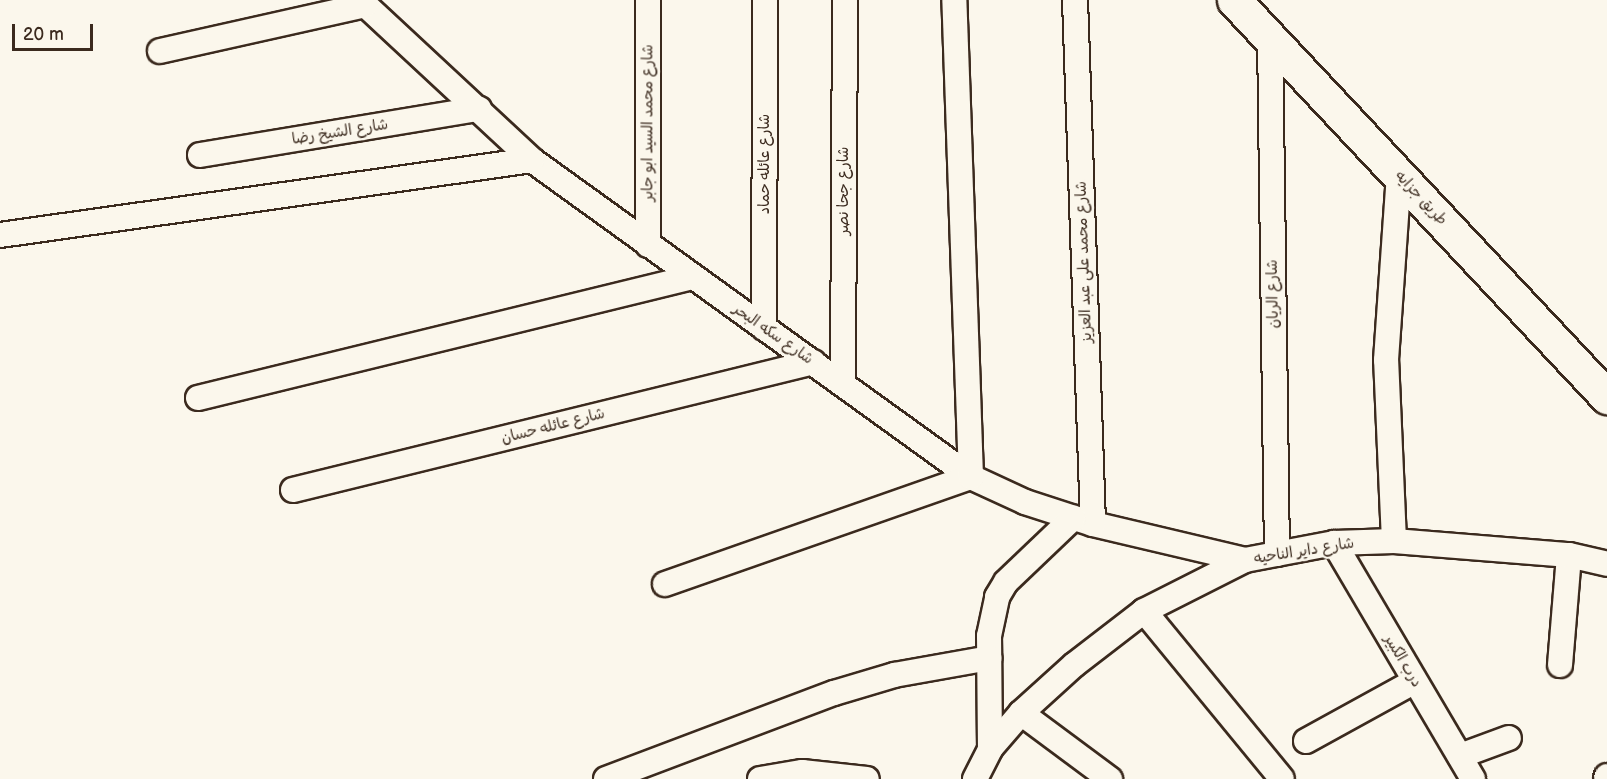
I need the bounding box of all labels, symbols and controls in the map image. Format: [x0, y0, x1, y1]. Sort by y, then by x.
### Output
scale bar [15, 12, 96, 50]
text: 20 m [23, 24, 64, 45]
street label: شارع محمد السيد ابو جابر [639, 45, 657, 201]
street label: شارع عائله حماد [756, 114, 774, 214]
street label: شارع الشيخ رضا [291, 116, 389, 148]
street label: شارع جحا نصر [835, 147, 853, 235]
street label: طريق جزايه [1391, 167, 1451, 229]
street label: شارع محمد على عبد العزيز [1072, 181, 1096, 343]
street label: شارع الريان [1263, 259, 1283, 329]
street label: شارع سكه البحر [730, 300, 816, 368]
street label: شارع عائله حسان [500, 404, 606, 448]
street label: شارع داير الناحيه [1253, 534, 1355, 568]
street label: درب الكبير [1380, 632, 1426, 690]

